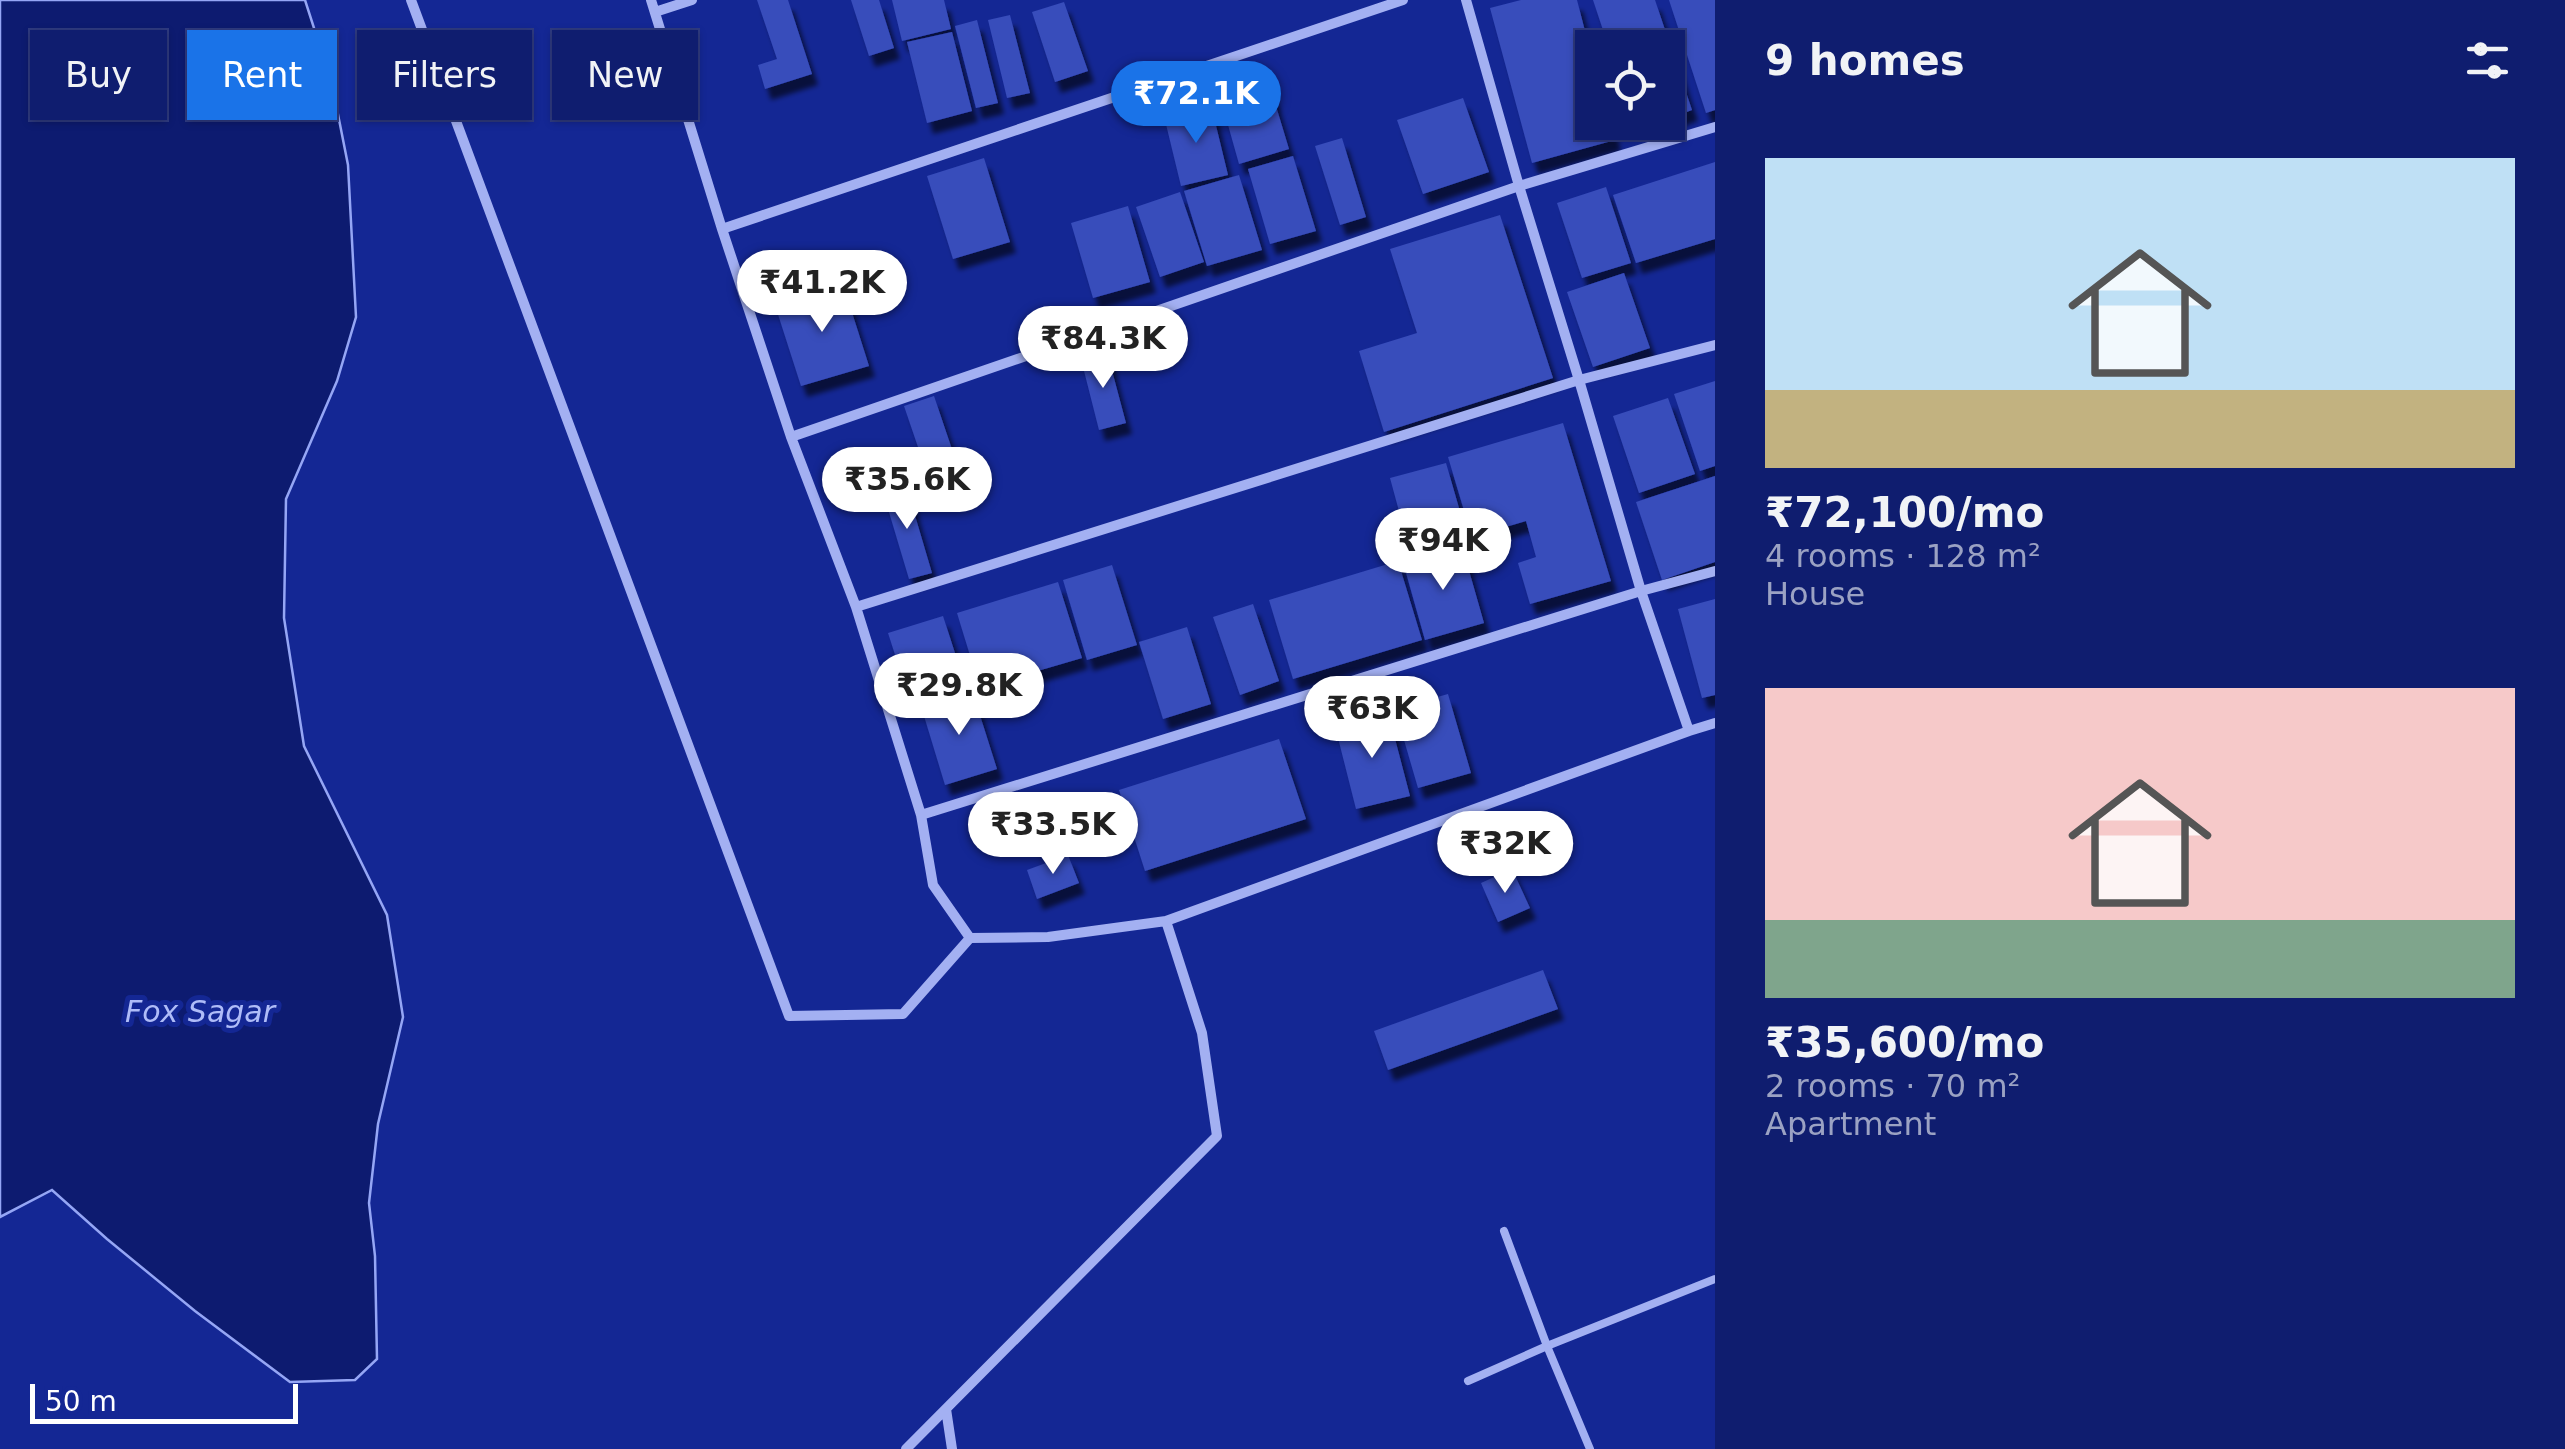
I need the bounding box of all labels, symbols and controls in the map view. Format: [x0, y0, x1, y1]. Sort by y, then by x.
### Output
chip: Buy [30, 30, 167, 120]
chip: Rent [187, 30, 337, 120]
chip: Filters [357, 30, 532, 120]
chip: New [552, 30, 698, 120]
map controls [1575, 30, 1685, 140]
button: locate [1575, 30, 1685, 140]
icon: filters [2460, 33, 2515, 88]
text: 9 homes [1765, 36, 1965, 85]
pin: ₹72.1K [1115, 61, 1277, 146]
text: ₹72.1K [1133, 74, 1259, 112]
icon: home [2050, 223, 2230, 403]
pin: ₹41.2K [741, 250, 903, 335]
text: ₹41.2K [759, 263, 885, 301]
pin: ₹84.3K [1022, 306, 1184, 391]
text: ₹84.3K [1040, 319, 1166, 357]
pin: ₹35.6K [826, 447, 988, 532]
text: ₹35.6K [844, 460, 970, 498]
text: ₹72,100/mo [1765, 488, 2044, 537]
pin: ₹94K [1384, 508, 1502, 593]
text: ₹94K [1397, 521, 1489, 559]
text: 4 rooms · 128 m² [1765, 537, 2041, 575]
text: House [1765, 575, 1865, 613]
pin: ₹29.8K [878, 653, 1040, 738]
text: ₹29.8K [896, 666, 1022, 704]
pin: ₹63K [1313, 676, 1431, 761]
text: ₹63K [1326, 689, 1418, 727]
icon: home [2050, 753, 2230, 933]
pin: ₹33.5K [972, 792, 1134, 877]
text: ₹33.5K [990, 805, 1116, 843]
pin: ₹32K [1446, 811, 1564, 896]
text: ₹32K [1459, 824, 1551, 862]
water label: Fox Sagar [125, 994, 277, 1029]
text: ₹35,600/mo [1765, 1018, 2044, 1067]
text: 2 rooms · 70 m² [1765, 1067, 2020, 1105]
text: Apartment [1765, 1105, 1936, 1143]
scale bar [30, 1379, 298, 1424]
text: 50 m [45, 1385, 117, 1418]

